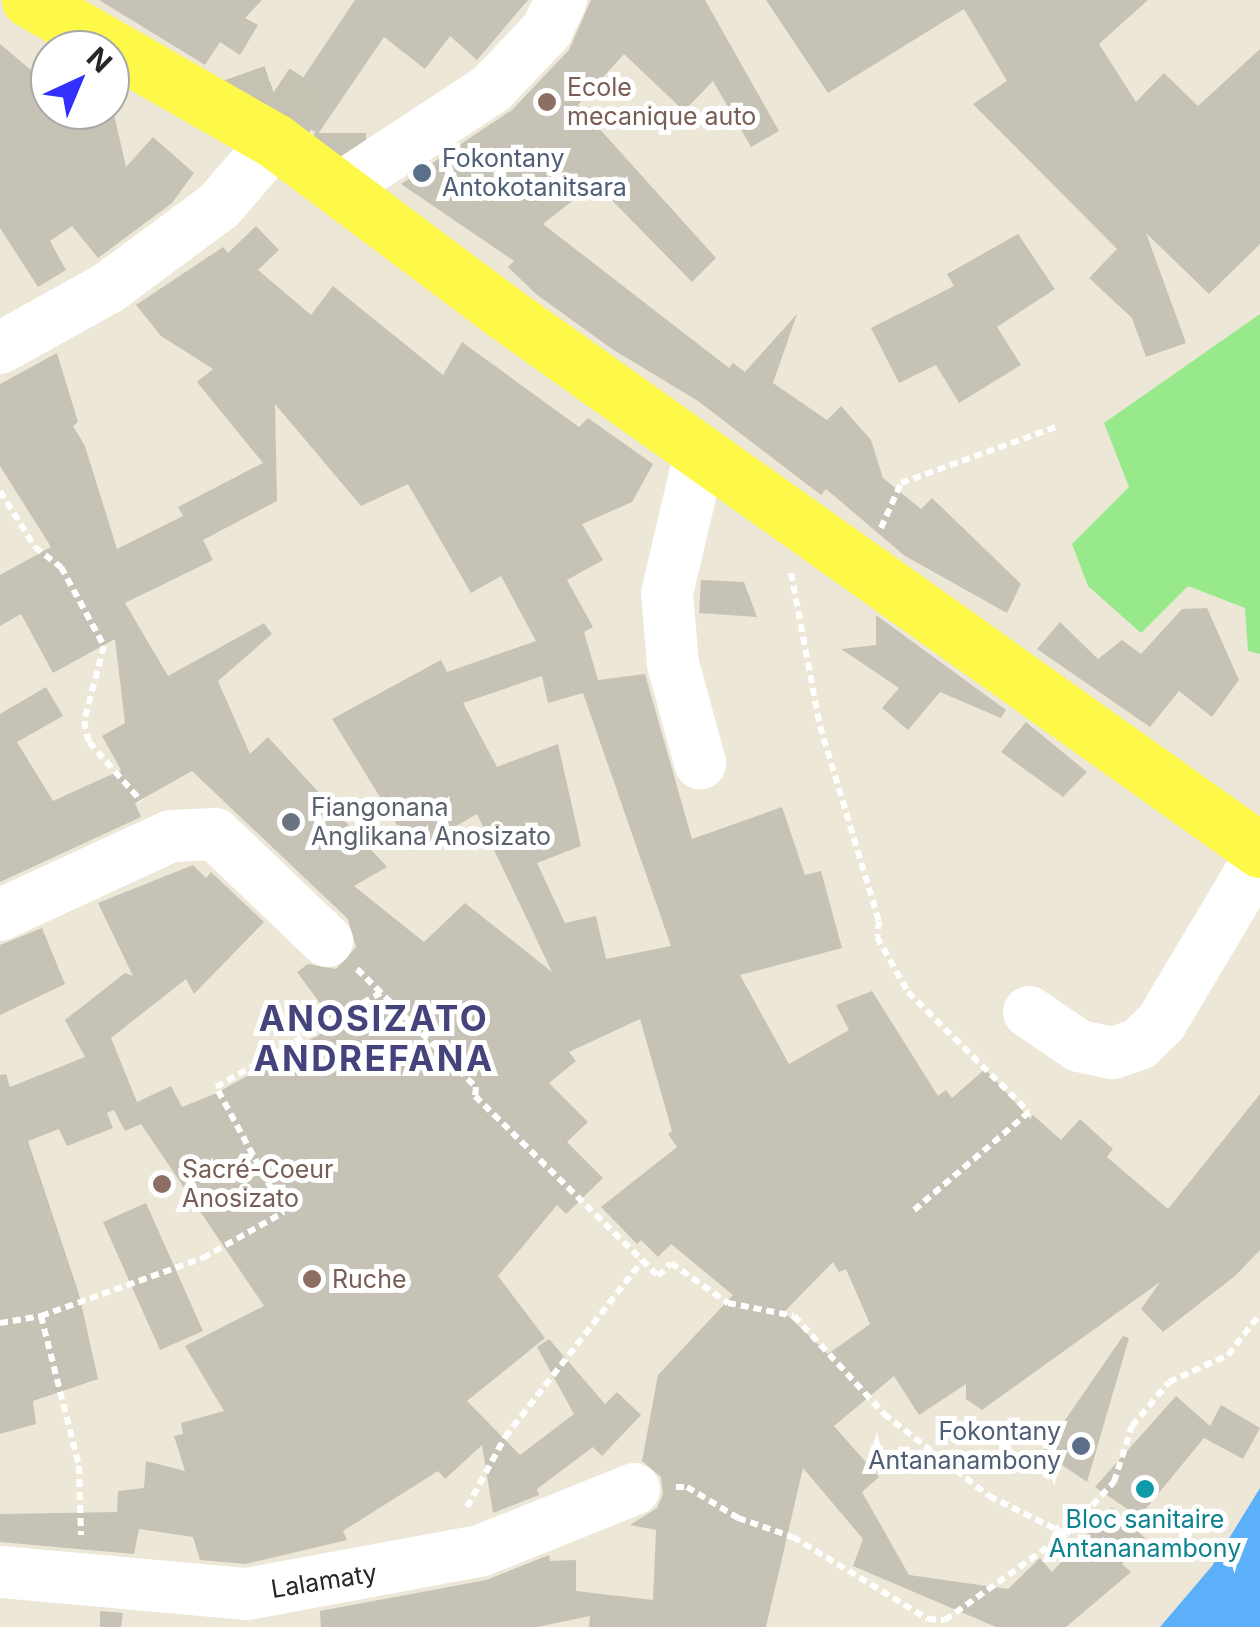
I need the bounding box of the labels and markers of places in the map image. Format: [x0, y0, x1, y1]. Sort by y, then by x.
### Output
place label: Ecole mecanique auto [567, 73, 756, 132]
marker: Ecole mecanique auto [536, 91, 558, 113]
place label: Fokontany Antokotanitsara [442, 144, 627, 203]
marker: Fokontany Antokotanitsara [411, 162, 433, 184]
place label: Fiangonana Anglikana Anosizato [311, 793, 551, 852]
marker: Fiangonana Anglikana Anosizato [280, 811, 302, 833]
place label: Sacré-Coeur Anosizato [182, 1155, 333, 1214]
marker: Sacré-Coeur Anosizato [151, 1173, 173, 1195]
place label: Ruche [332, 1264, 407, 1294]
marker: Ruche [301, 1268, 323, 1290]
place label: Fokontany Antananambony [868, 1417, 1061, 1476]
marker: Fokontany Antananambony [1070, 1435, 1092, 1457]
marker: Bloc sanitaire Antananambony [1134, 1478, 1156, 1500]
place label: Bloc sanitaire Antananambony [1049, 1505, 1241, 1564]

